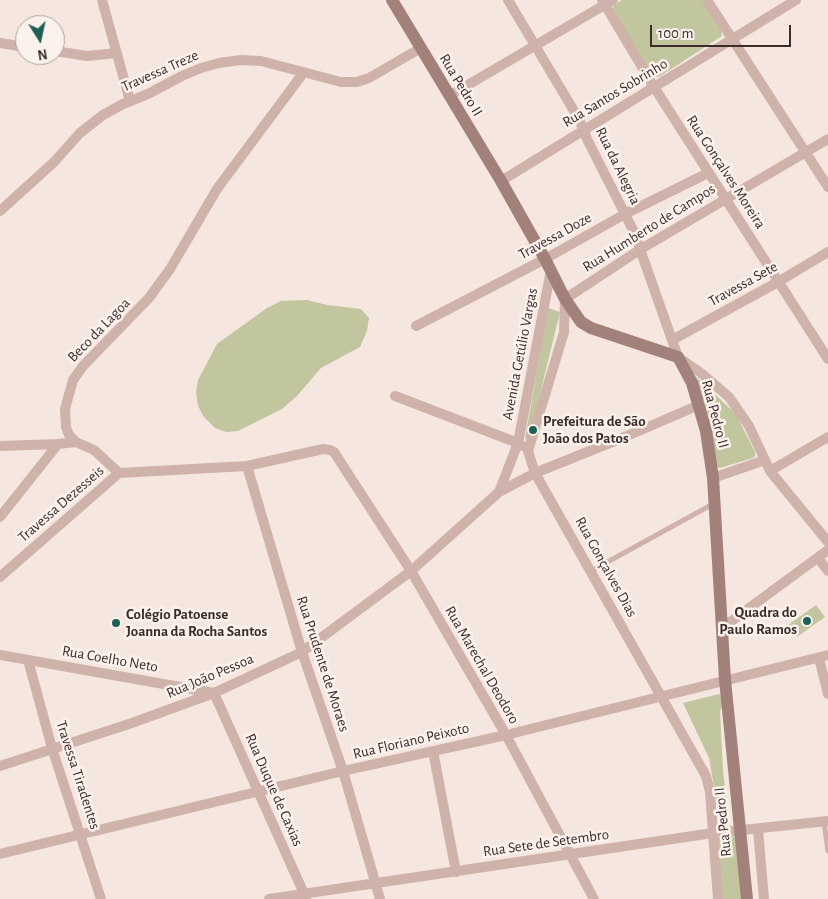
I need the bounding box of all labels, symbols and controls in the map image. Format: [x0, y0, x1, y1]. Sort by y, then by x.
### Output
north arrow [15, 15, 65, 65]
scale bar [653, 15, 794, 47]
text: 100 m [658, 26, 693, 41]
text: N [36, 46, 48, 62]
street label: Travessa Treze [119, 46, 201, 96]
street label: Rua Pedro II [435, 51, 487, 119]
street label: Rua Santos Sobrinho [559, 55, 671, 131]
street label: Rua Gonçalves Moreira [683, 112, 769, 232]
street label: Rua da Alegria [591, 124, 645, 208]
street label: Rua Humberto de Campos [579, 180, 719, 276]
street label: Travessa Doze [515, 208, 595, 264]
street label: Travessa Sete [705, 258, 781, 310]
street label: Avenida Getúlio Vargas [498, 286, 542, 422]
street label: Beco da Lagoa [64, 294, 134, 366]
street label: Rua Pedro II [697, 378, 733, 450]
place label: Prefeitura de São João dos Patos [543, 412, 646, 447]
marker: Prefeitura de São João dos Patos [527, 424, 539, 436]
street label: Travessa Dezesseis [14, 462, 108, 546]
street label: Rua Gonçalves Dias [571, 514, 641, 620]
street label: Rua Prudente de Moraes [293, 594, 353, 734]
street label: Rua Marechal Deodoro [441, 603, 523, 727]
place label: Quadra do Paulo Ramos [719, 603, 797, 638]
place label: Colégio Patoense Joanna da Rocha Santos [126, 605, 267, 640]
marker: Quadra do Paulo Ramos [801, 615, 813, 627]
marker: Colégio Patoense Joanna da Rocha Santos [110, 617, 122, 629]
street label: Rua Coelho Neto [61, 642, 159, 676]
street label: Rua João Pessoa [164, 650, 256, 702]
street label: Travessa Tiradentes [52, 718, 104, 832]
street label: Rua Floriano Peixoto [351, 719, 471, 763]
street label: Rua Duque de Caxias [241, 731, 307, 849]
street label: Rua Pedro II [710, 786, 736, 858]
street label: Rua Sete de Setembro [482, 825, 610, 861]

